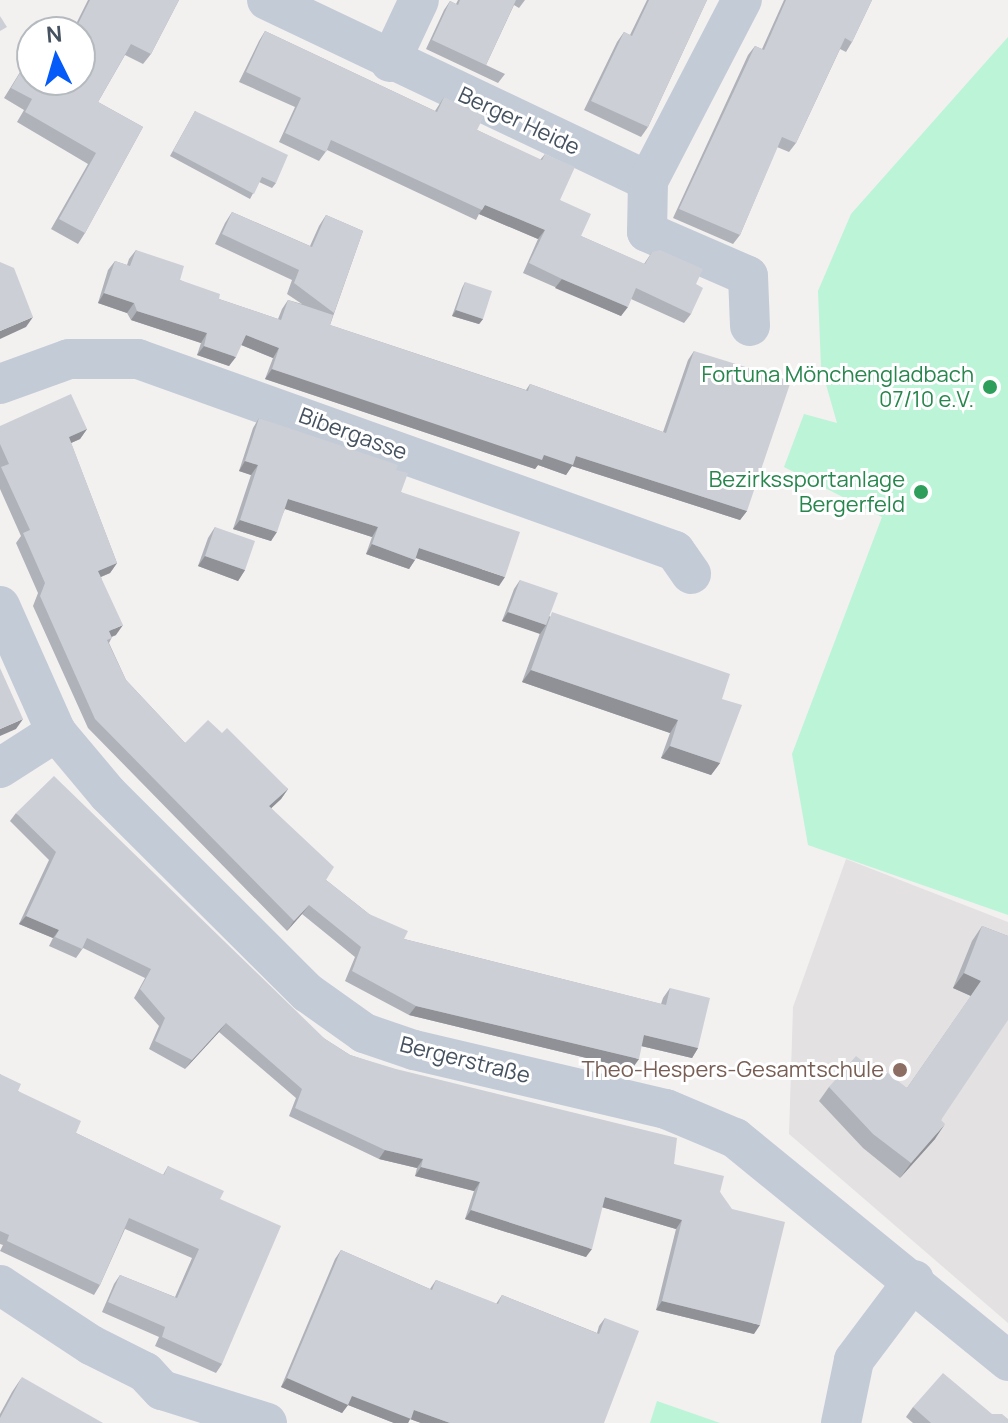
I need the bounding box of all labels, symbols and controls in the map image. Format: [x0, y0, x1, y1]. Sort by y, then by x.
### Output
north arrow [16, 16, 96, 96]
text: N [45, 18, 63, 50]
street label: Berger Heide [454, 81, 584, 161]
place label: Fortuna Mönchengladbach 07/10 e.V. [701, 361, 974, 412]
marker: Fortuna Mönchengladbach 07/10 e.V. [981, 378, 999, 396]
street label: Bibergasse [295, 402, 411, 466]
place label: Bezirkssportanlage Bergerfeld [709, 466, 905, 518]
marker: Bezirkssportanlage Bergerfeld [912, 483, 930, 501]
street label: Bergerstraße [397, 1031, 533, 1089]
place label: Theo-Hespers-Gesamtschule [582, 1057, 884, 1083]
marker: Theo-Hespers-Gesamtschule [891, 1061, 909, 1079]

